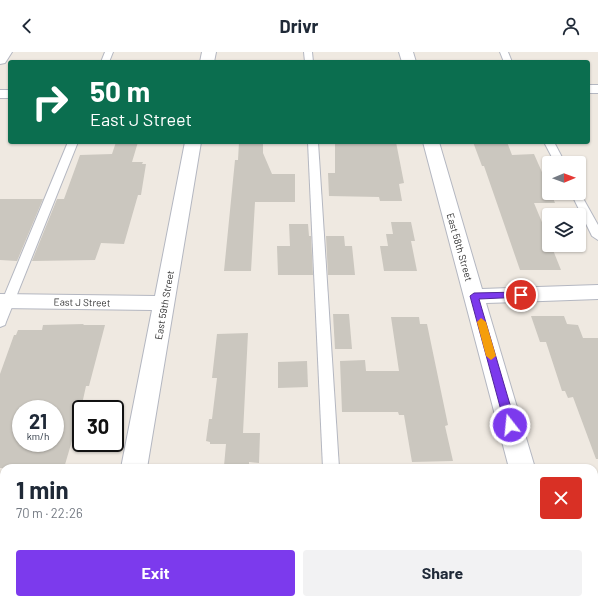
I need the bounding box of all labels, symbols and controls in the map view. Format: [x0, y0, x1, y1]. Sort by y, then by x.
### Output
icon: back [16, 15, 38, 37]
text: Drivr [280, 15, 318, 37]
icon: person [560, 15, 582, 37]
text: 50 m [90, 74, 150, 108]
icon: right [24, 76, 76, 128]
text: East J Street [90, 108, 192, 130]
north arrow [542, 156, 586, 200]
map controls [542, 156, 586, 252]
button: layers [542, 208, 586, 252]
street label: East 58th Street [445, 212, 476, 283]
street label: East 59th Street [152, 269, 176, 341]
pin [504, 278, 538, 312]
icon: arrive [510, 284, 532, 306]
street label: East J Street [54, 296, 111, 308]
speed limit sign: 30 [72, 400, 124, 452]
position arrow [489, 404, 531, 446]
text: 21 [29, 409, 47, 433]
text: km/h [27, 430, 49, 442]
text: 1 min [16, 475, 69, 504]
button: close [540, 477, 582, 519]
text: 70 m · 22:26 [16, 505, 83, 521]
button: Exit [16, 550, 295, 596]
button: Share [303, 550, 582, 596]

